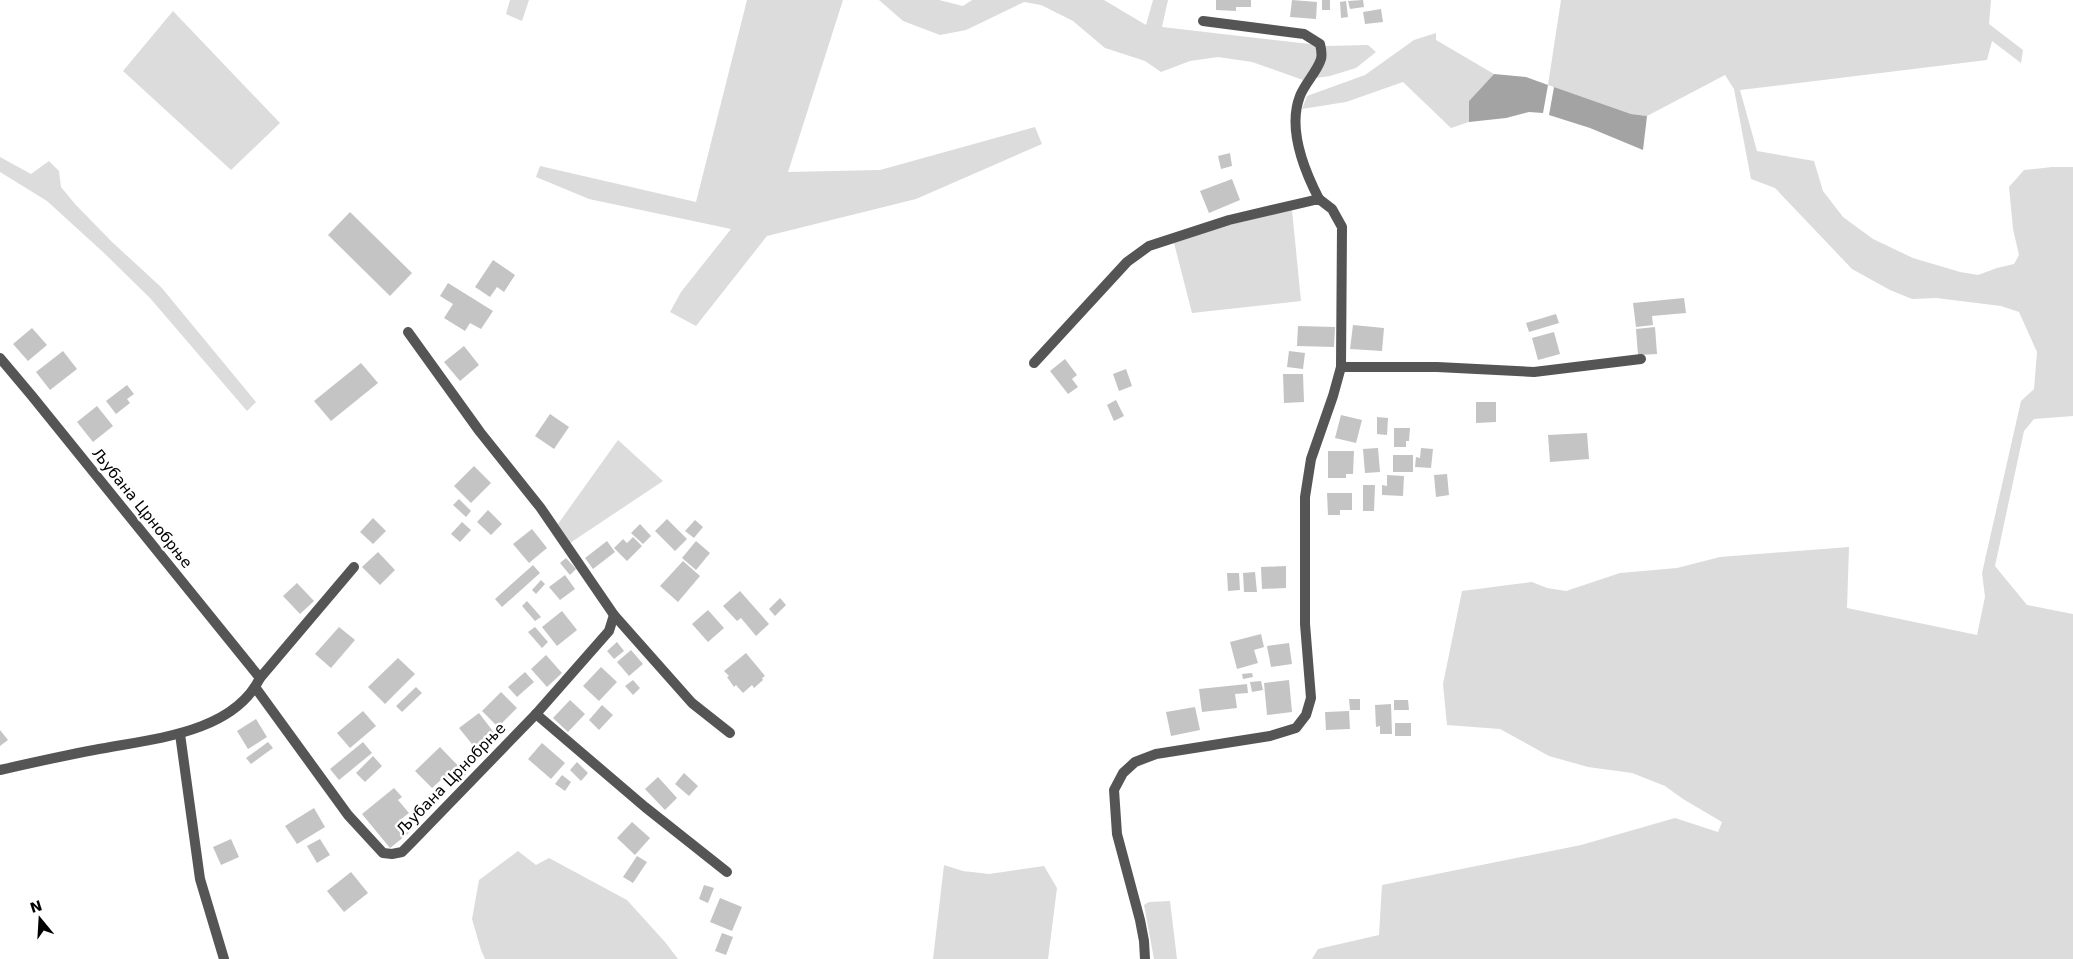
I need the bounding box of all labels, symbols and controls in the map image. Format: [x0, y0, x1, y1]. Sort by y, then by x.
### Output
street label: Љубана Црнобрње [88, 444, 196, 572]
street label: Љубана Црнобрње [393, 719, 509, 839]
north arrow [15, 894, 65, 944]
text: N [28, 897, 44, 916]

